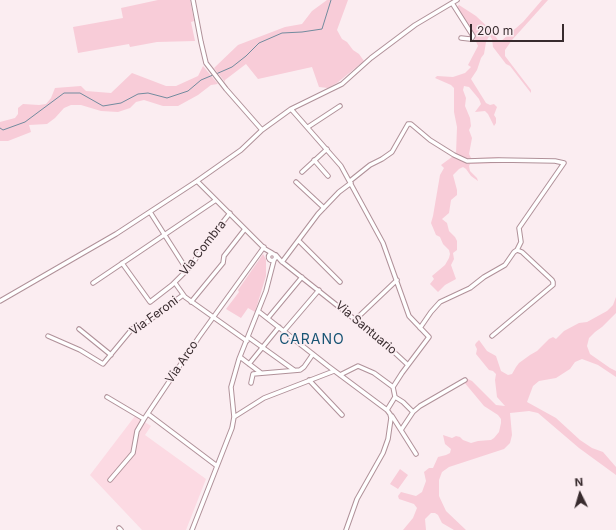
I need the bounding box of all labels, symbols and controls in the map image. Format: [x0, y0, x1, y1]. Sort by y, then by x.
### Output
scale bar [472, 16, 566, 42]
text: 200 m [477, 23, 513, 38]
street label: Via Combra [177, 217, 229, 279]
street label: Via Feroni [127, 294, 181, 338]
street label: Via Santuario [332, 298, 400, 358]
district label: CARANO [279, 332, 345, 348]
street label: Via Arco [163, 338, 201, 386]
north arrow [560, 474, 600, 514]
text: N [574, 475, 584, 489]

